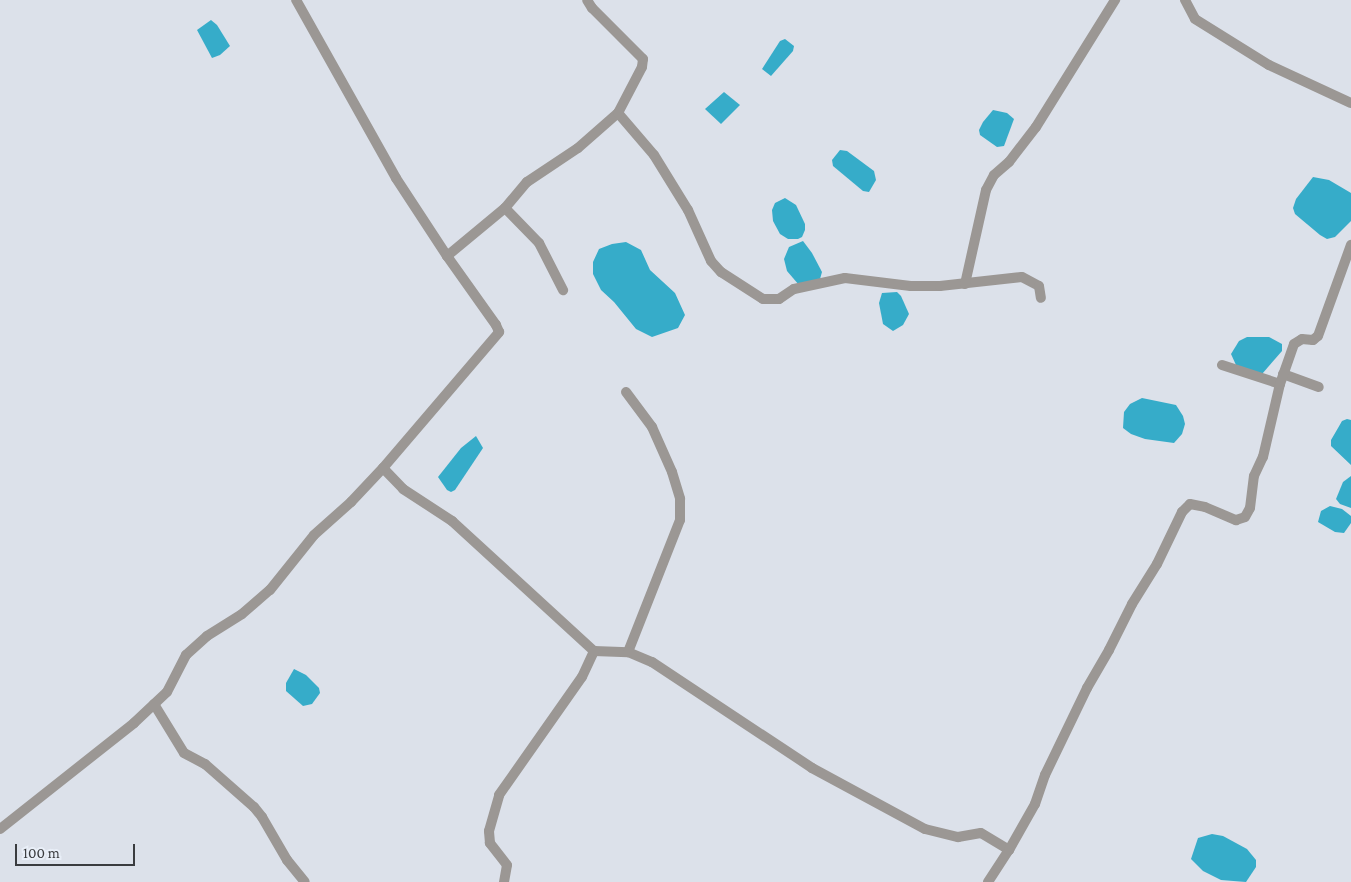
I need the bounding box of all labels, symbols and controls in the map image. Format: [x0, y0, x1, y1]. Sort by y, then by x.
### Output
scale bar [18, 834, 138, 866]
text: 100 m [23, 845, 60, 861]

